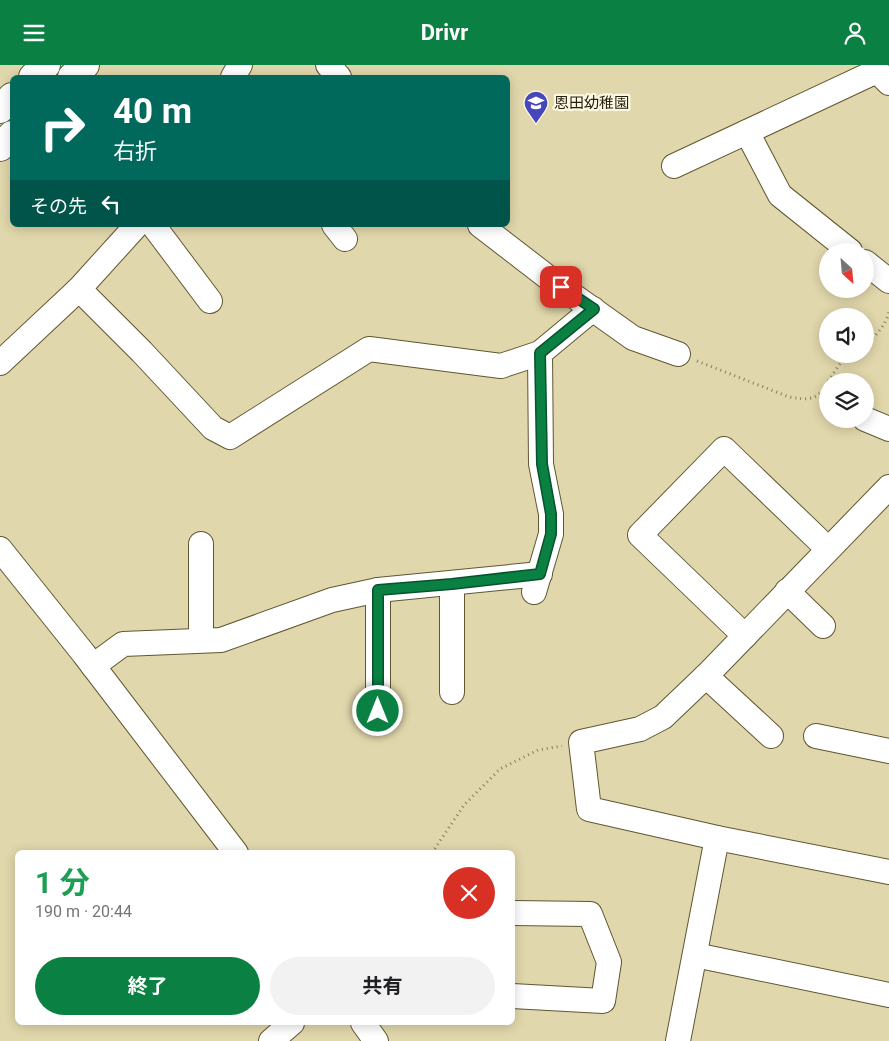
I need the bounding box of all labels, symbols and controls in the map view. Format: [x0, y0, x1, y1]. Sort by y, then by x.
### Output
icon: menu [20, 19, 48, 47]
icon: person [841, 19, 869, 47]
text: Drivr [421, 20, 468, 45]
school or university icon: 恩田幼稚園 [523, 90, 549, 124]
text: 40 m [113, 91, 192, 132]
place label: 恩田幼稚園 [554, 94, 629, 112]
icon: right [30, 95, 95, 160]
text: 右折 [113, 139, 157, 164]
icon: left [97, 190, 125, 218]
text: その先 [30, 195, 87, 218]
north arrow [819, 243, 874, 297]
map controls [819, 243, 874, 428]
pin [540, 266, 582, 308]
icon: arrive [547, 273, 575, 301]
button: sound [819, 308, 874, 363]
button: layers [819, 373, 874, 428]
position arrow [351, 684, 403, 736]
text: 1 分 [35, 865, 90, 900]
button: close [443, 867, 495, 919]
text: 190 m · 20:44 [35, 902, 132, 921]
button: 終了 [35, 957, 260, 1015]
button: 共有 [270, 957, 495, 1015]

